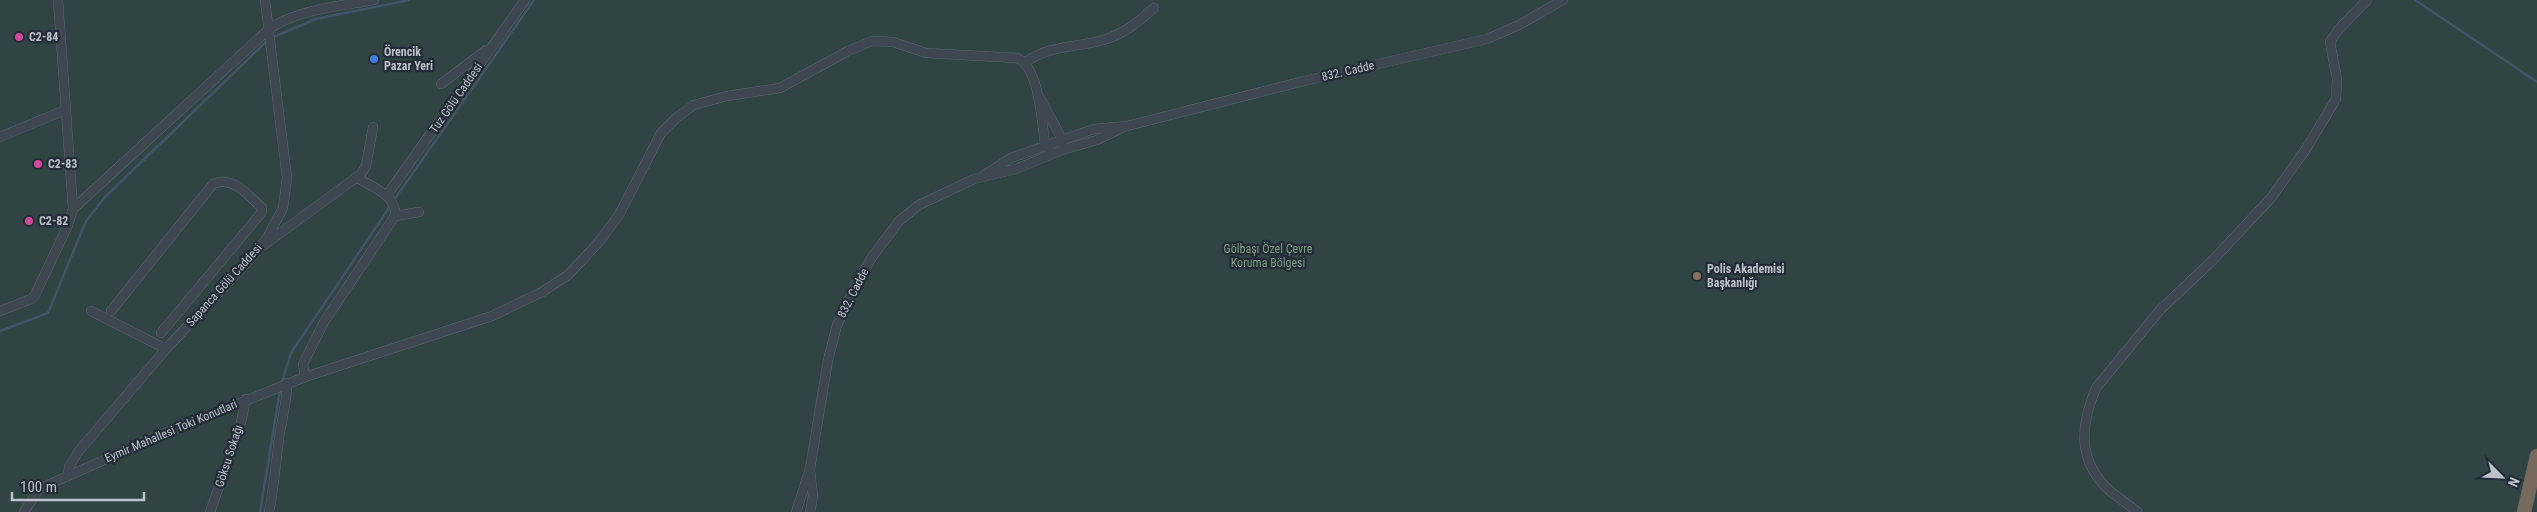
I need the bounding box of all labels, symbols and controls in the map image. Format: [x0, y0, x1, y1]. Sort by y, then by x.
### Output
place label: C2-84 [29, 30, 58, 44]
marker: C2-84 [13, 31, 25, 43]
place label: Örencik Pazar Yeri [384, 44, 433, 73]
marker: Örencik Pazar Yeri [368, 53, 380, 65]
street label: 832. Cadde [1320, 58, 1376, 84]
street label: Tuz Gölü Caddesi [427, 60, 485, 136]
place label: C2-83 [48, 157, 77, 171]
marker: C2-83 [32, 158, 44, 170]
place label: C2-82 [39, 214, 68, 228]
marker: C2-82 [23, 215, 35, 227]
street label: Sapanca Gölü Caddesi [183, 241, 265, 329]
park label: Gölbaşı Özel Çevre Koruma Bölgesi [1224, 241, 1313, 270]
place label: Polis Akademisi Başkanlığı [1707, 262, 1785, 290]
street label: 832. Cadde [835, 266, 872, 320]
marker: Polis Akademisi Başkanlığı [1691, 270, 1703, 282]
street label: Eymir Mahallesi Toki Konutlari [103, 397, 239, 465]
street label: Göksu Sokağı [212, 423, 246, 489]
north arrow [2477, 452, 2527, 502]
scale bar [12, 470, 145, 502]
text: N [2505, 475, 2523, 489]
text: 100 m [20, 478, 57, 496]

